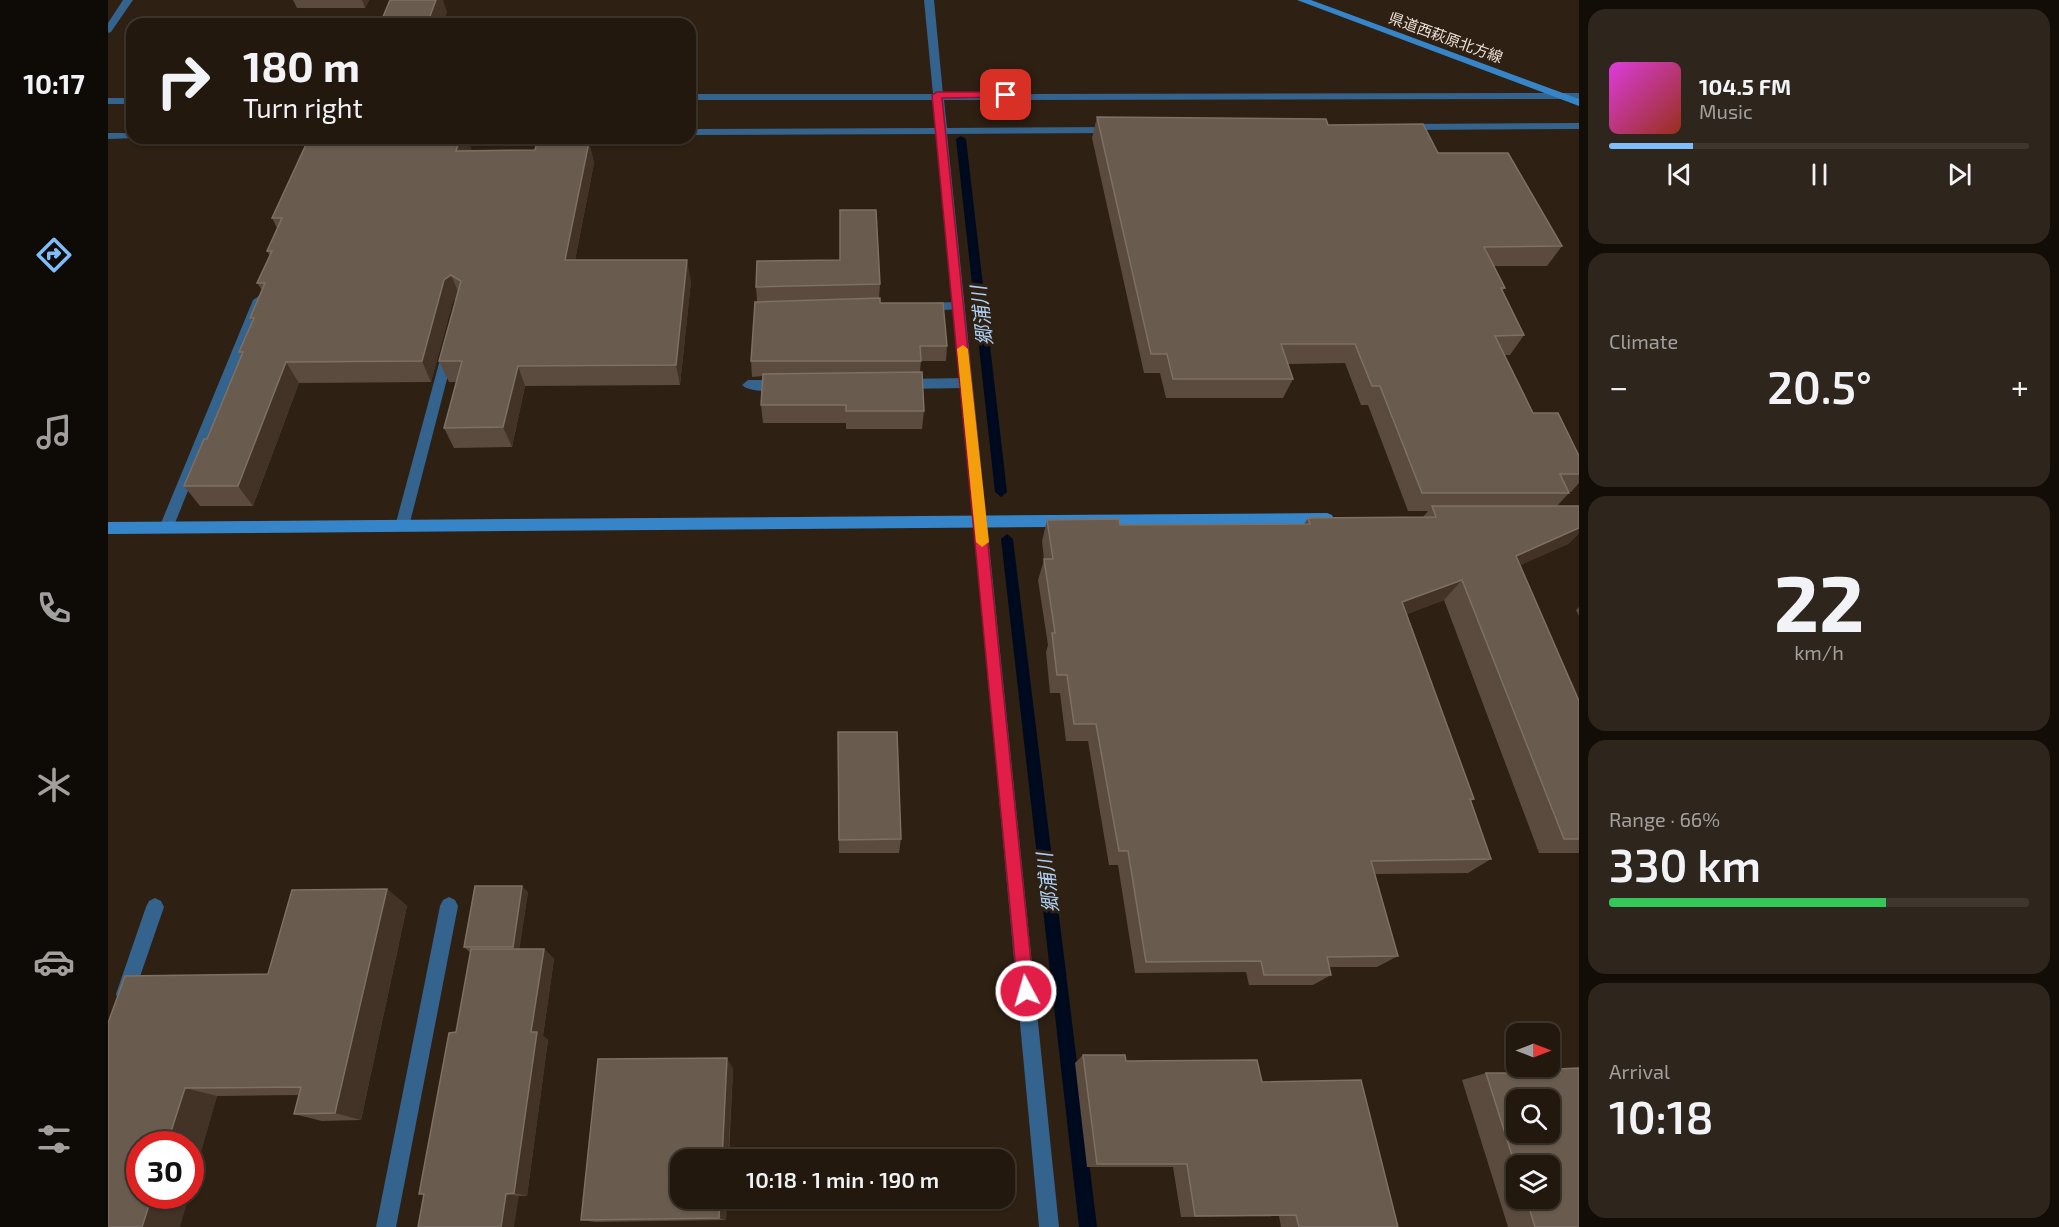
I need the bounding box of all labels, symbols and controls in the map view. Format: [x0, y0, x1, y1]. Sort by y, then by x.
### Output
street label: 県道西萩原北方線 [1387, 8, 1505, 66]
text: 180 m [243, 40, 360, 90]
icon: right [144, 42, 222, 120]
text: 10:17 [23, 67, 85, 99]
pin [980, 69, 1031, 120]
text: 104.5 FM [1699, 73, 1791, 99]
icon: arrive [989, 78, 1022, 111]
text: Turn right [243, 91, 363, 123]
text: Music [1699, 99, 1753, 123]
icon: previous [1663, 158, 1696, 191]
icon: pause [1803, 158, 1836, 191]
icon: next [1943, 158, 1976, 191]
icon: directions [33, 234, 75, 276]
water label: 郷浦川 [965, 283, 997, 347]
text: Climate [1609, 329, 1678, 353]
text: 20.5° [1767, 359, 1872, 413]
text: − [1609, 366, 1628, 406]
text: + [2011, 366, 2029, 406]
icon: music [33, 411, 75, 453]
text: 22 [1774, 554, 1864, 648]
icon: phone [33, 587, 75, 629]
text: km/h [1794, 640, 1844, 664]
icon: climate [33, 764, 75, 806]
text: Range · 66% [1609, 807, 1720, 831]
text: 330 km [1609, 837, 1761, 891]
water label: 郷浦川 [1031, 850, 1063, 914]
icon: car [33, 941, 75, 983]
position arrow [994, 959, 1058, 1023]
north arrow [1506, 1023, 1560, 1077]
map controls [1506, 1023, 1560, 1209]
text: Arrival [1609, 1059, 1670, 1083]
button: search [1506, 1089, 1560, 1143]
text: 10:18 [1609, 1089, 1713, 1143]
icon: filters [33, 1118, 75, 1160]
speed limit sign: 30 [126, 1131, 204, 1209]
button: layers [1506, 1155, 1560, 1209]
text: 10:18 · 1 min · 190 m [746, 1166, 939, 1192]

